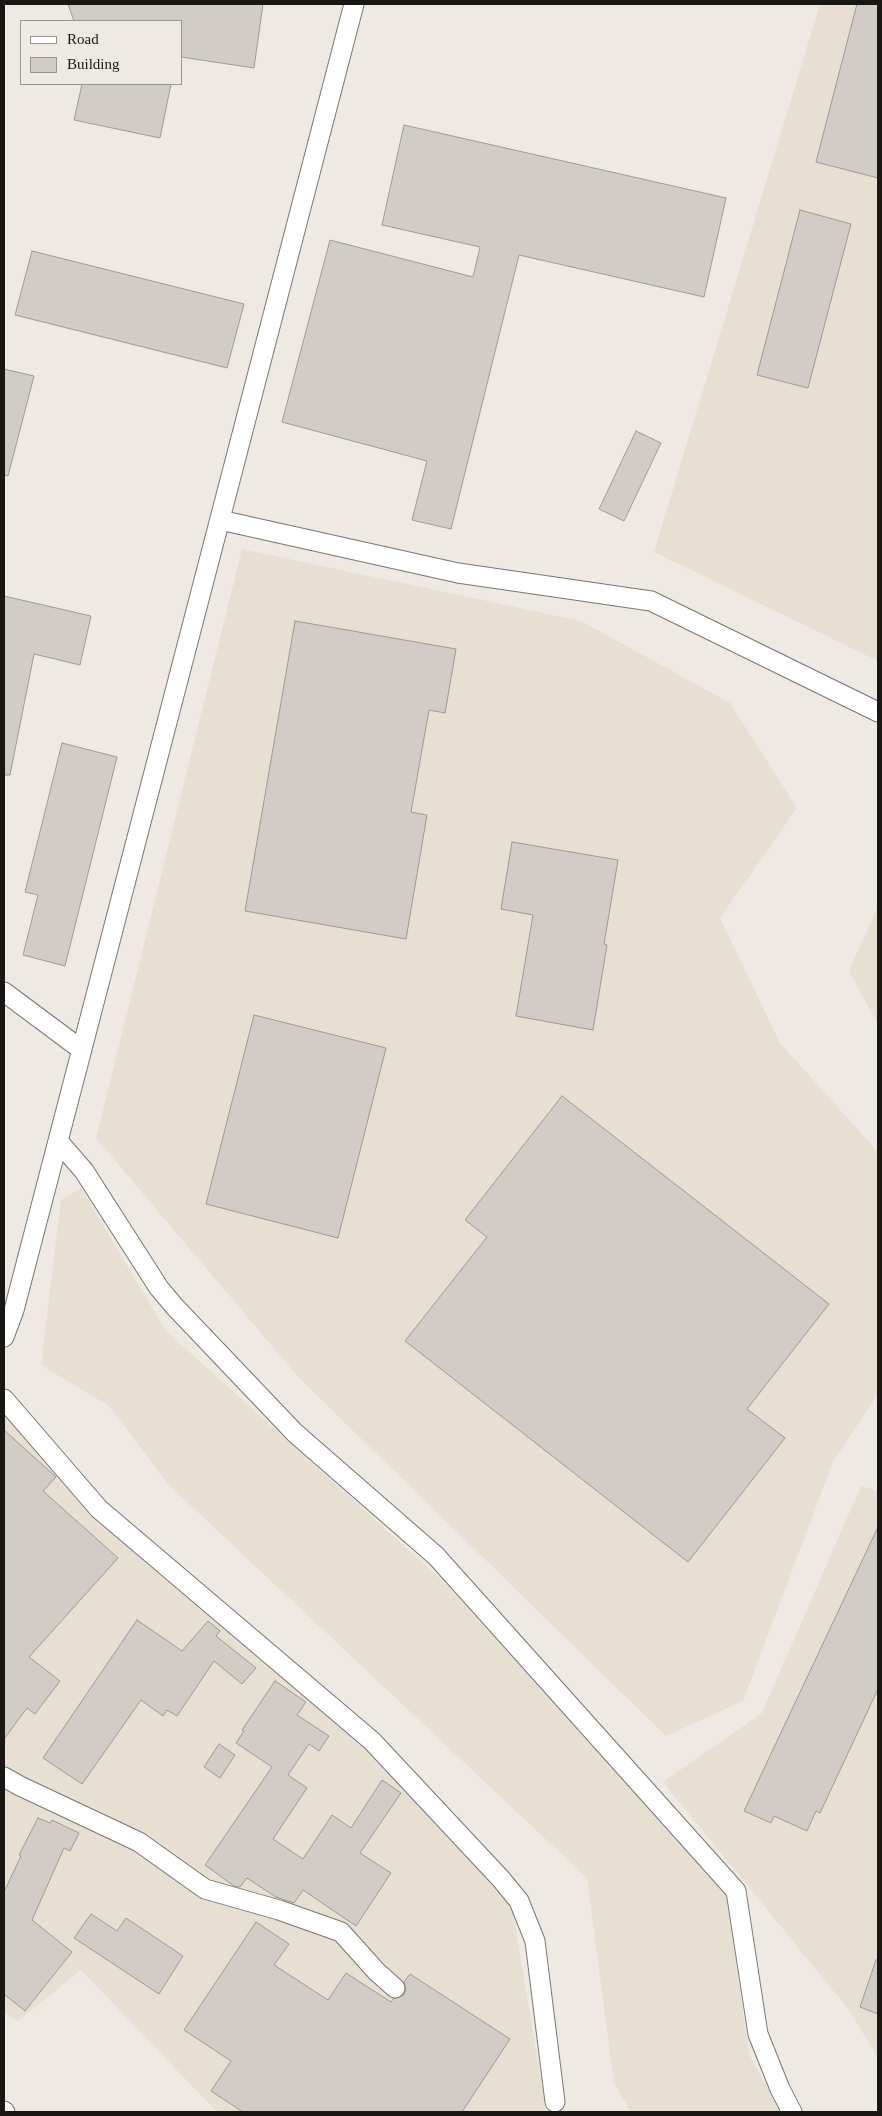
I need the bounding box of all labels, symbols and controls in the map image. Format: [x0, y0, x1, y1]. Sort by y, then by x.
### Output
legend [20, 20, 182, 85]
text: Road [67, 31, 99, 47]
text: Building [67, 56, 120, 72]

